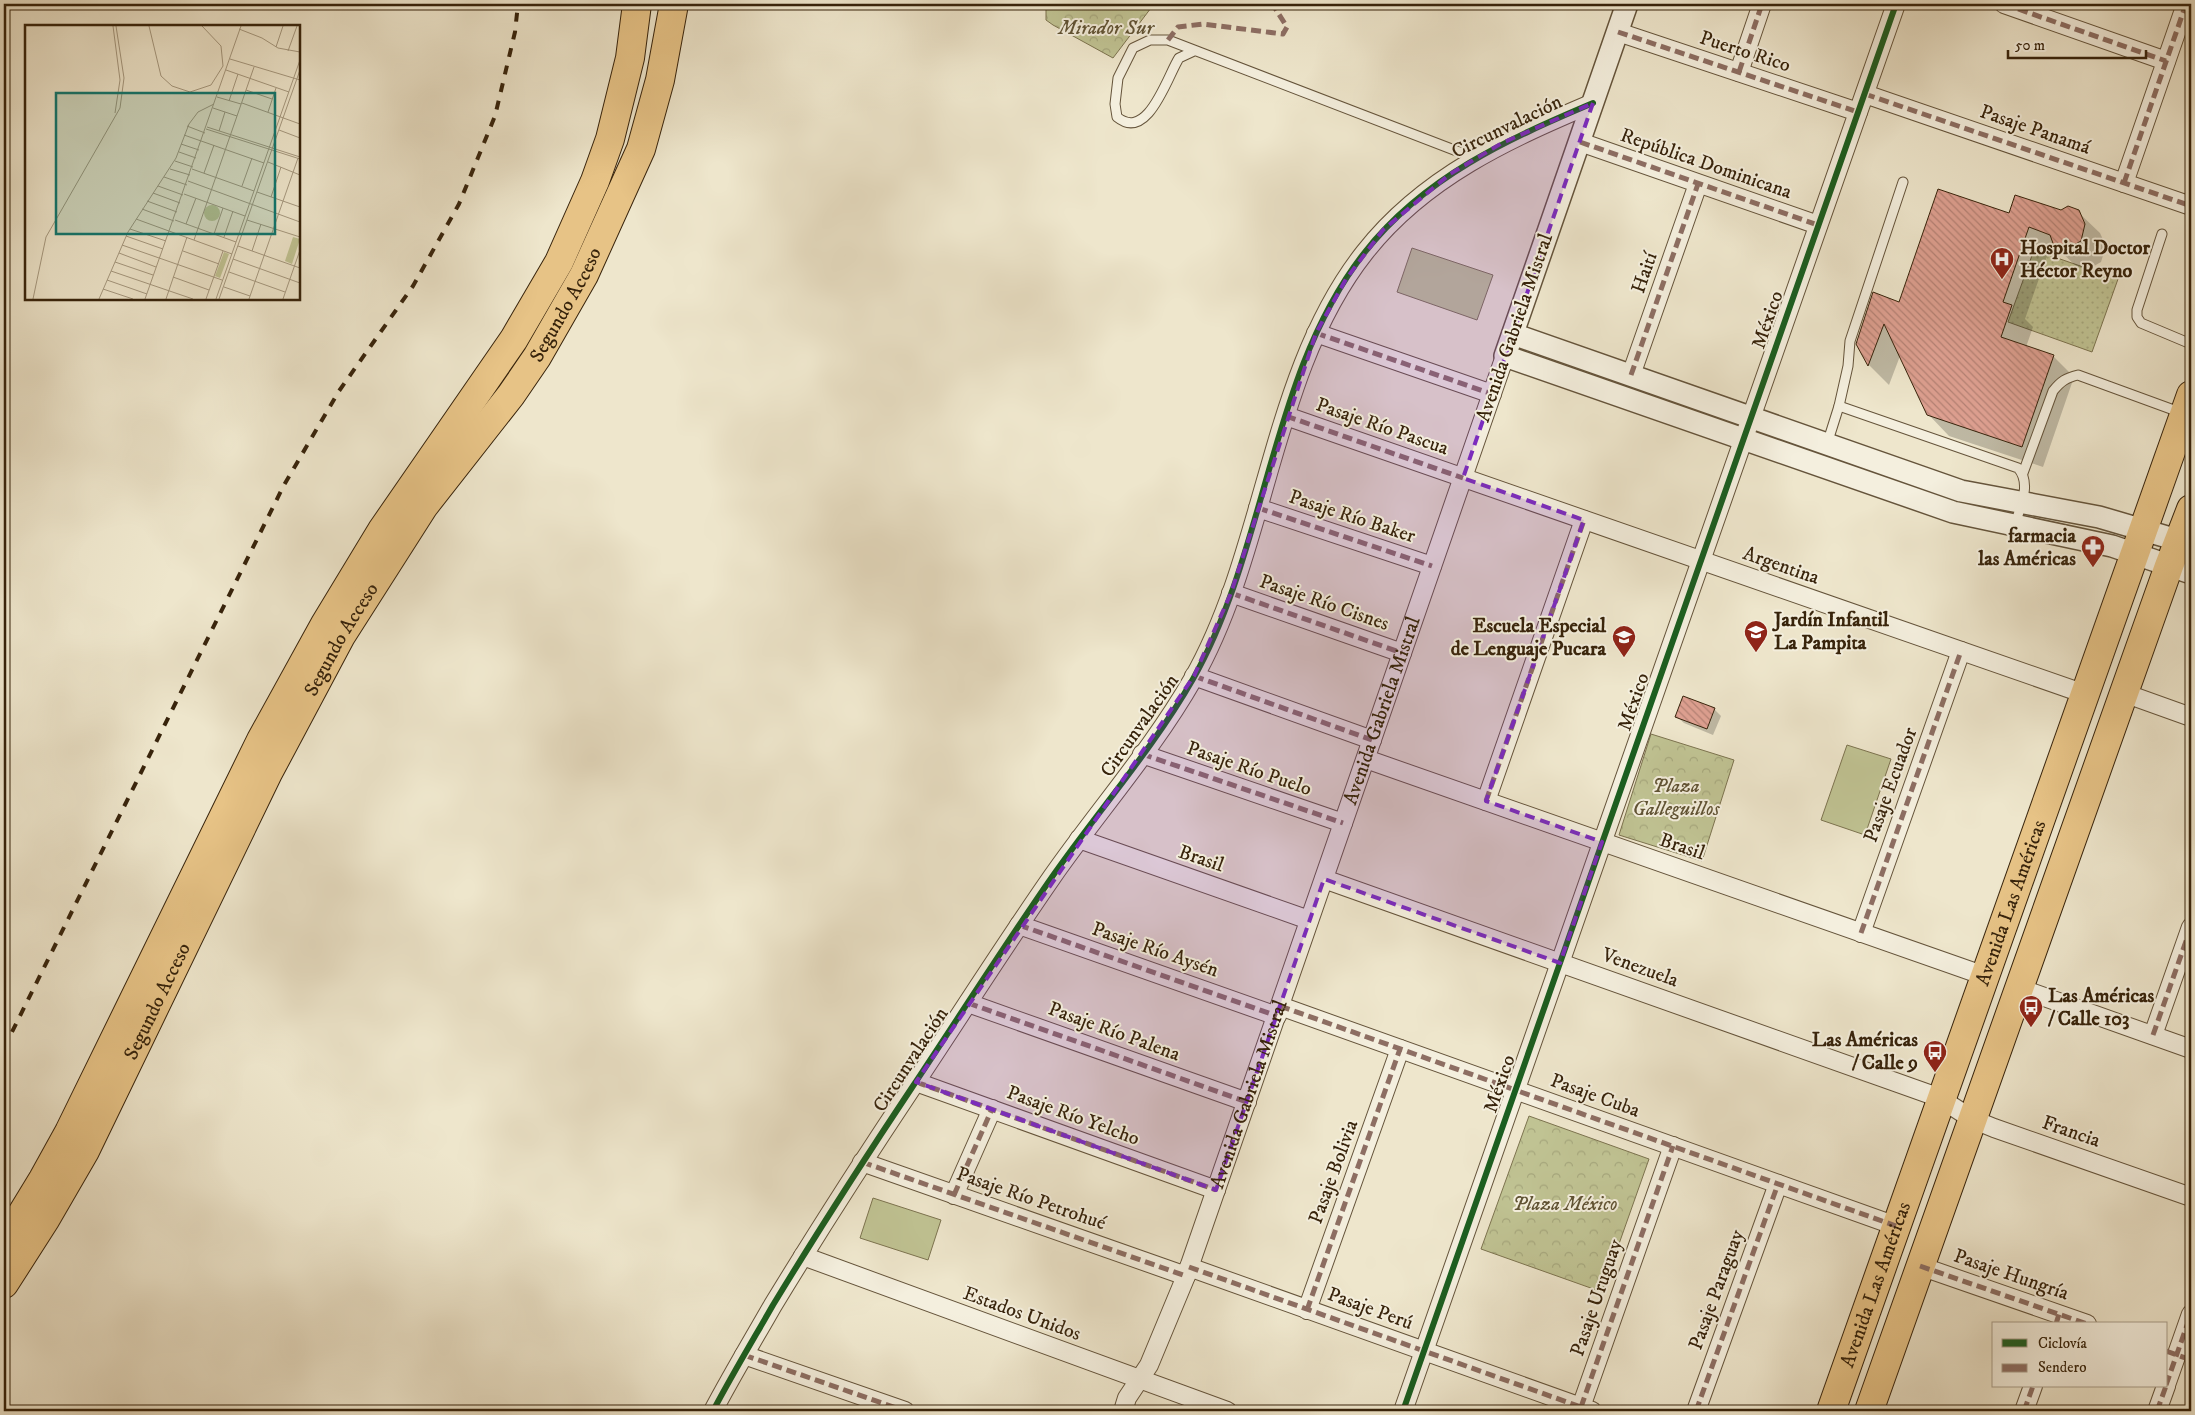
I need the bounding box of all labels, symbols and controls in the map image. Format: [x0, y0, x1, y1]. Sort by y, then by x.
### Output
park label: Mirador Sur [1056, 16, 1155, 41]
inset map [25, 25, 300, 300]
street label: Puerto Rico [1696, 26, 1794, 78]
scale bar [2008, 28, 2145, 60]
text: 50 m [2015, 36, 2045, 55]
street label: Circunvalación [1448, 89, 1567, 165]
street label: Pasaje Panamá [1976, 99, 2094, 161]
street label: República Dominicana [1617, 123, 1795, 205]
street label: Avenida Gabriela Mistral [1471, 230, 1559, 426]
place label: Hospital Doctor Héctor Reyno [2020, 236, 2151, 284]
street label: Segundo Acceso [524, 244, 607, 367]
hospital icon: Hospital Doctor Héctor Reyno [1989, 246, 2015, 280]
street label: Haití [1626, 248, 1664, 297]
street label: México [1746, 288, 1790, 352]
street label: Pasaje Río Pascua [1312, 393, 1452, 462]
street label: Pasaje Río Baker [1285, 485, 1419, 549]
place label: farmacia las Américas [1977, 524, 2076, 572]
pharmacy icon: farmacia las Américas [2080, 534, 2106, 568]
street label: Argentina [1740, 541, 1823, 591]
street label: Pasaje Río Cisnes [1256, 569, 1392, 637]
street label: Segundo Acceso [299, 578, 384, 701]
place label: Jardín Infantil La Pampita [1772, 608, 1890, 656]
street label: Avenida Gabriela Mistral [1338, 613, 1426, 808]
place label: Escuela Especial de Lenguaje Pucara [1451, 614, 1607, 662]
school or university icon: Jardín Infantil La Pampita [1743, 619, 1769, 653]
school or university icon: Escuela Especial de Lenguaje Pucara [1611, 624, 1637, 658]
street label: Circunvalación [1095, 669, 1185, 782]
street label: México [1612, 670, 1656, 734]
street label: Pasaje Ecuador [1859, 724, 1924, 846]
street label: Pasaje Río Puelo [1183, 736, 1315, 802]
park label: Plaza Galleguillos [1632, 774, 1720, 822]
street label: Avenida Las Américas [1970, 816, 2052, 989]
street label: Brasil [1656, 828, 1708, 866]
street label: Brasil [1175, 840, 1227, 878]
street label: Pasaje Río Aysén [1088, 917, 1222, 984]
street label: Segundo Acceso [118, 939, 196, 1064]
street label: Venezuela [1597, 942, 1682, 994]
place label: Las Américas / Calle 103 [2047, 984, 2155, 1032]
bus stop icon: Las Américas / Calle 103 [2018, 994, 2044, 1028]
street label: Pasaje Río Palena [1045, 997, 1184, 1068]
street label: Avenida Gabriela Mistral [1205, 997, 1293, 1192]
street label: Circunvalación [868, 1002, 954, 1117]
place label: Las Américas / Calle 9 [1812, 1028, 1918, 1076]
bus stop icon: Las Américas / Calle 9 [1922, 1039, 1948, 1073]
street label: México [1478, 1052, 1522, 1116]
street label: Pasaje Cuba [1547, 1068, 1644, 1124]
street label: Pasaje Río Yelcho [1003, 1080, 1143, 1152]
street label: Francia [2039, 1110, 2104, 1154]
street label: Pasaje Bolivia [1304, 1116, 1364, 1227]
street label: Pasaje Río Petrohué [953, 1162, 1110, 1237]
park label: Plaza México [1513, 1192, 1617, 1217]
street label: Avenida Las Américas [1835, 1198, 1917, 1371]
street label: Pasaje Paraguay [1684, 1226, 1750, 1353]
street label: Pasaje Uruguay [1565, 1236, 1629, 1360]
street label: Pasaje Hungría [1950, 1244, 2072, 1307]
street label: Estados Unidos [960, 1281, 1085, 1347]
street label: Pasaje Perú [1324, 1282, 1416, 1336]
legend [1992, 1322, 2168, 1388]
text: Ciclovía [2038, 1334, 2087, 1353]
text: Sendero [2038, 1358, 2086, 1377]

